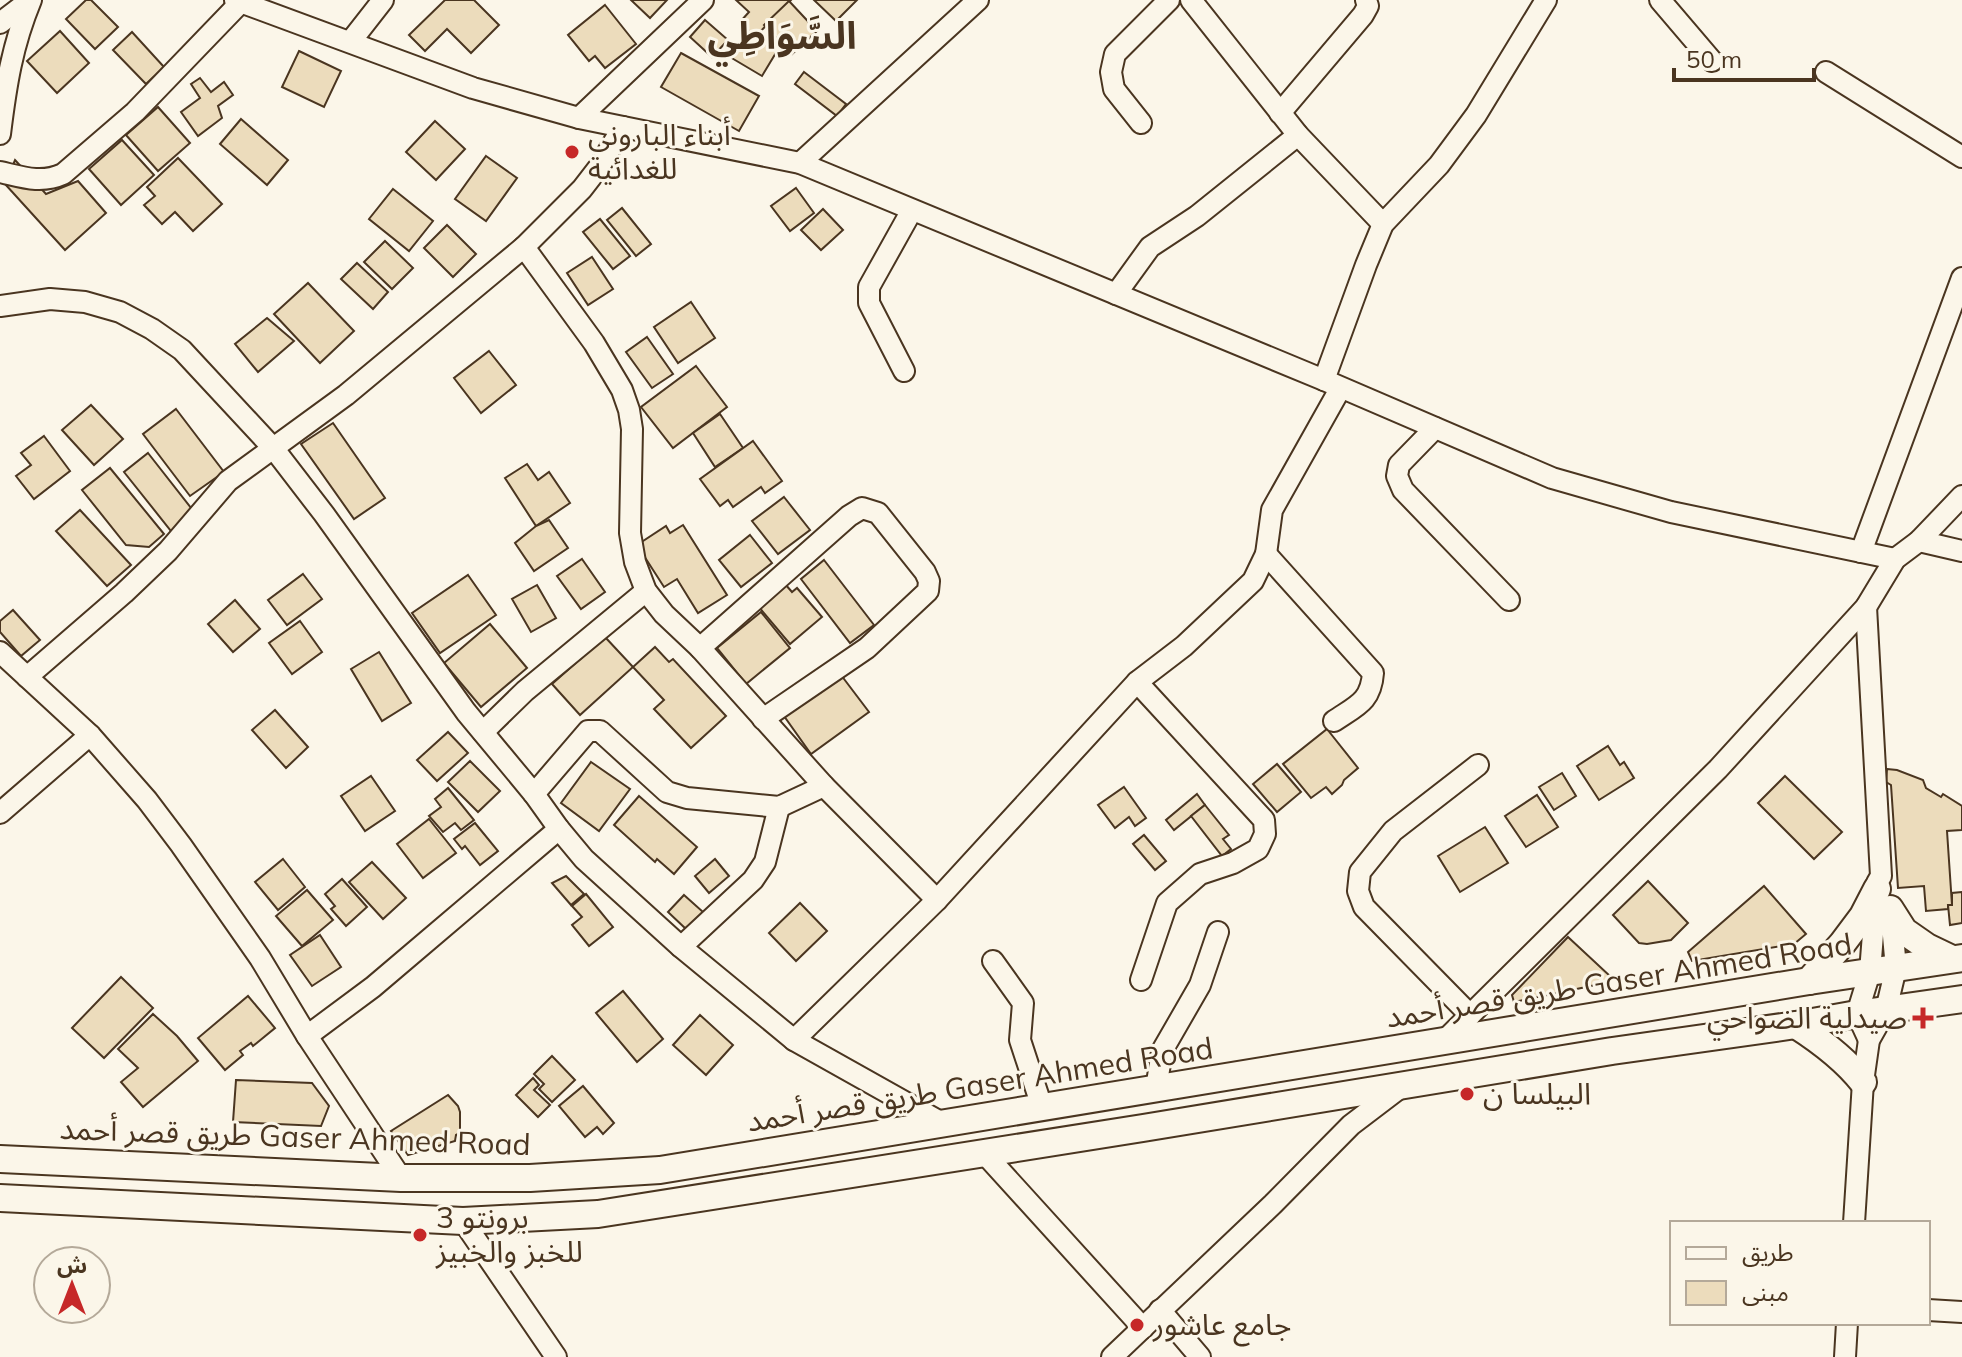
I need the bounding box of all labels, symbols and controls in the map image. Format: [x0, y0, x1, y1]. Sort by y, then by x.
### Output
district label: السَّوَاطِي [707, 11, 857, 67]
scale bar [1674, 32, 1814, 82]
text: 50 m [1686, 44, 1742, 74]
place label: أبناء البارونى للغدائية [588, 115, 731, 187]
marker: أبناء البارونى للغدائية [563, 143, 581, 161]
street label: طريق قصر أحمد Gaser Ahmed Road [1383, 924, 1855, 1036]
place label: صيدلية الضواحي [1707, 998, 1907, 1041]
marker: صيدلية الضواحي [1914, 1009, 1932, 1027]
street label: طريق قصر أحمد Gaser Ahmed Road [744, 1028, 1216, 1140]
place label: البيلسا ن [1483, 1074, 1591, 1112]
marker: البيلسا ن [1458, 1085, 1476, 1103]
street label: طريق قصر أحمد Gaser Ahmed Road [59, 1109, 531, 1163]
place label: برونتو 3 للخبز والخبيز [435, 1198, 583, 1270]
legend [1670, 1221, 1930, 1325]
marker: برونتو 3 للخبز والخبيز [411, 1226, 429, 1244]
text: طريق [1742, 1237, 1794, 1268]
north arrow [32, 1245, 112, 1325]
text: ش [57, 1251, 87, 1279]
text: مبنى [1742, 1277, 1789, 1307]
place label: جامع عاشور [1152, 1305, 1291, 1347]
marker: جامع عاشور [1128, 1316, 1146, 1334]

